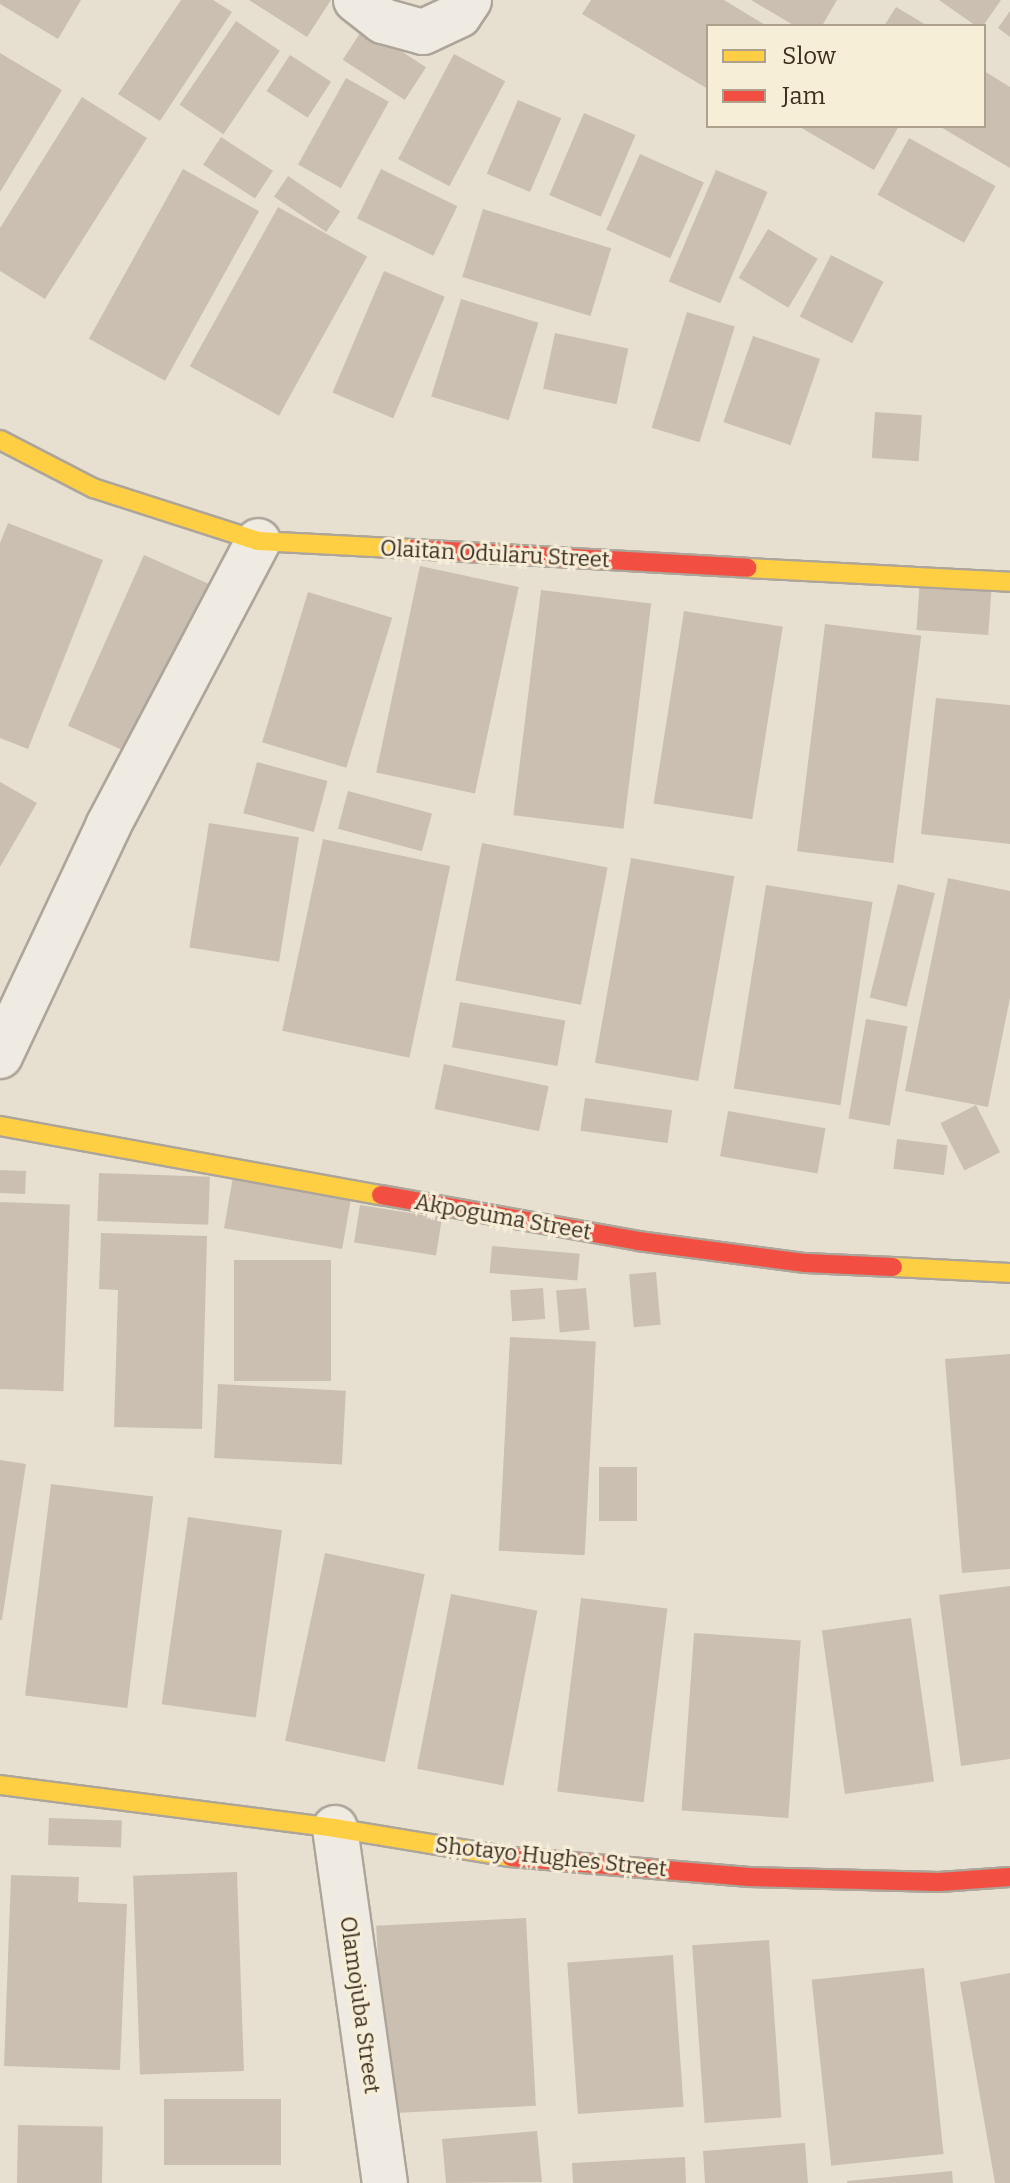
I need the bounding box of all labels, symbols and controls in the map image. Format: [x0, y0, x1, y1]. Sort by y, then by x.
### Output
legend [706, 24, 986, 128]
text: Slow [782, 42, 836, 70]
text: Jam [782, 82, 825, 110]
street label: Olaitan Odularu Street [380, 535, 610, 573]
street label: Akpoguma Street [413, 1188, 593, 1246]
street label: Shotayo Hughes Street [434, 1832, 668, 1882]
street label: Olamojuba Street [334, 1915, 386, 2095]

